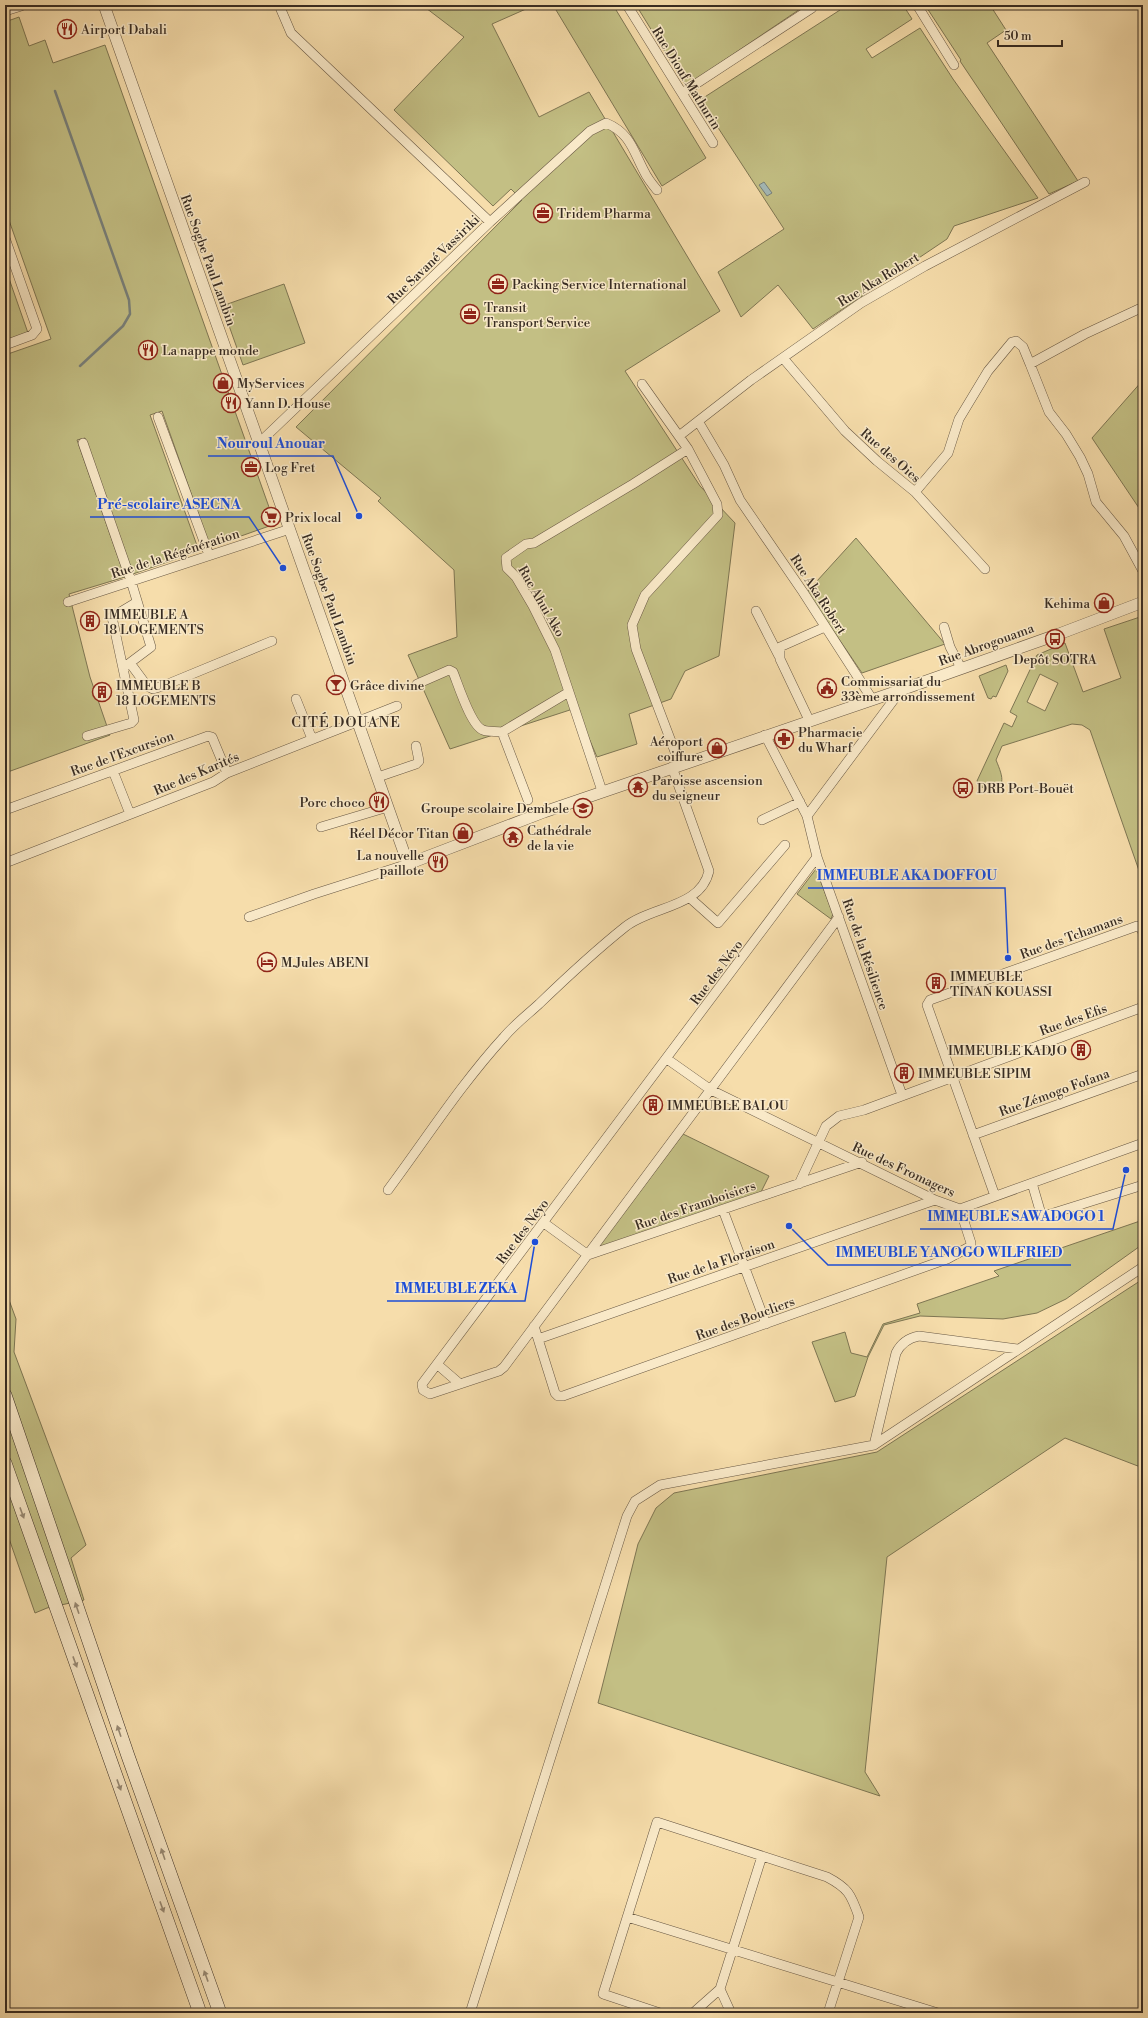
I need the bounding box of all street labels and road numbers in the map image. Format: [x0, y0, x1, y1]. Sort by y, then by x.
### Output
street label: Rue Diouf Mathurin [648, 24, 724, 133]
street label: Rue Sogbe Paul Lambin [177, 193, 239, 328]
street label: Rue Savané Vassiriki [385, 212, 483, 308]
street label: Rue Aka Robert [835, 249, 922, 310]
street label: Rue des Oies [857, 425, 924, 486]
street label: Rue de la Régénération [109, 526, 242, 582]
street label: Rue Sogbe Paul Lambin [298, 532, 360, 667]
street label: Rue Aka Robert [786, 552, 850, 638]
street label: Rue Ahui Ako [514, 563, 568, 640]
street label: Rue Abrogouama [936, 620, 1037, 670]
street label: Rue de l'Excursion [68, 728, 176, 780]
street label: Rue des Karités [151, 749, 242, 799]
street label: Rue de la Résilience [839, 897, 892, 1012]
street label: Rue des Tchamans [1018, 911, 1125, 963]
street label: Rue des Néyo [687, 937, 746, 1008]
street label: Rue des Efis [1037, 1000, 1110, 1040]
street label: Rue Zémogo Fofana [997, 1065, 1112, 1120]
street label: Rue des Fromagers [850, 1139, 958, 1201]
street label: Rue des Framboisiers [633, 1178, 758, 1234]
street label: Rue des Néyo [493, 1196, 552, 1267]
street label: Rue de la Floraison [666, 1236, 777, 1288]
street label: Rue des Boucliers [694, 1293, 797, 1344]

